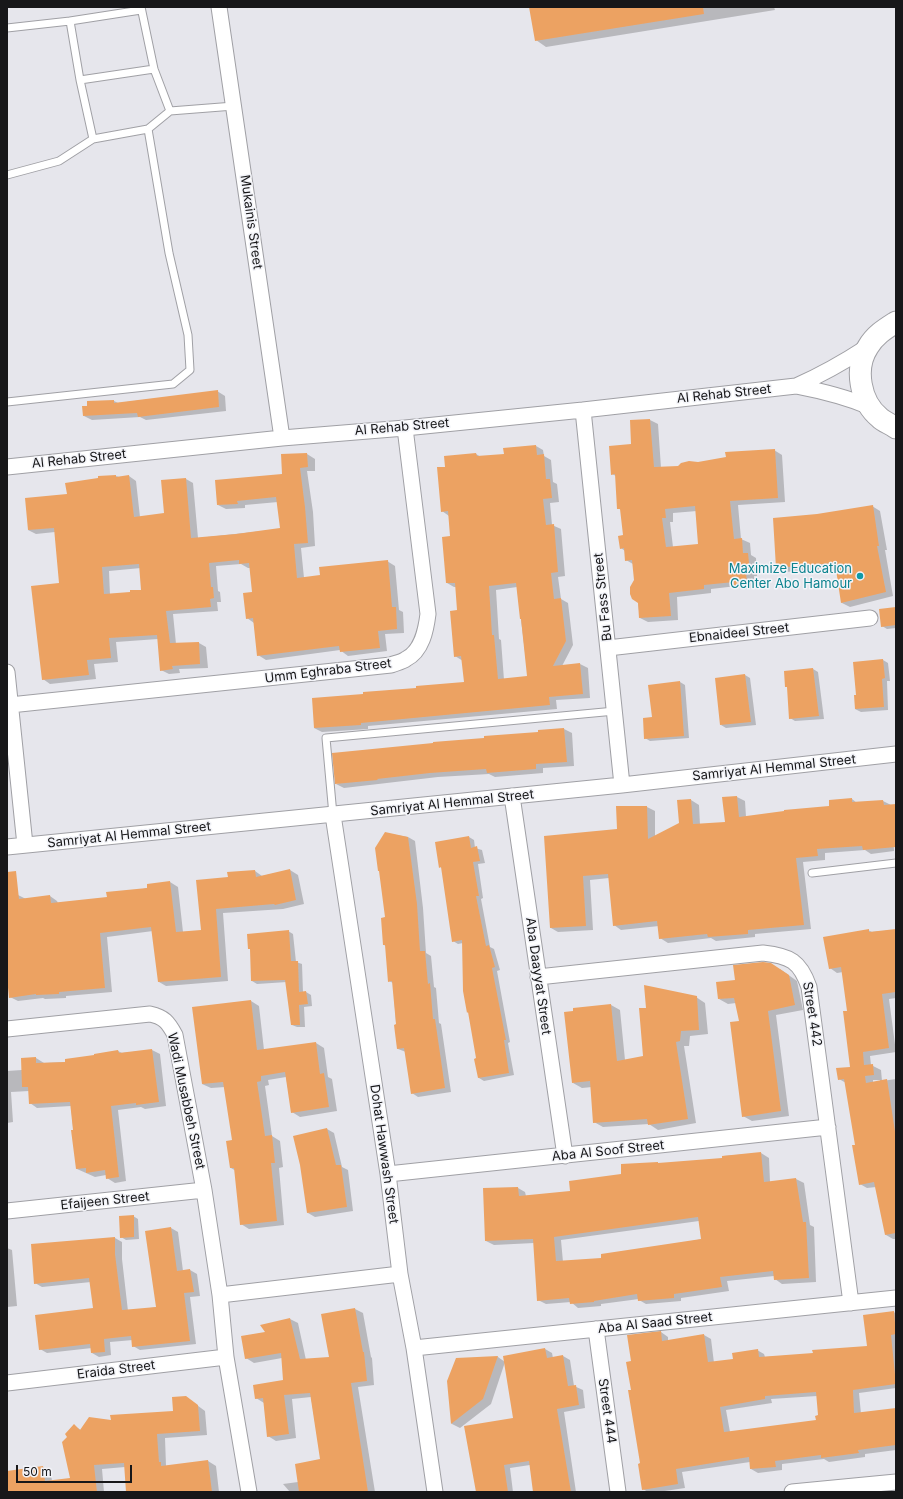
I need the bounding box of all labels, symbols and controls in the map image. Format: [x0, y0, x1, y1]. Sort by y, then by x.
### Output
street label: Mukainis Street [237, 174, 265, 270]
street label: Al Rehab Street [676, 381, 772, 407]
street label: Al Rehab Street [354, 415, 450, 439]
street label: Al Rehab Street [31, 446, 127, 472]
street label: Bu Fass Street [591, 552, 615, 642]
place label: Maximize Education Center Abo Hamour [729, 561, 852, 592]
marker: Maximize Education Center Abo Hamour [855, 571, 865, 581]
street label: Ebnaideel Street [688, 620, 790, 646]
street label: Umm Eghraba Street [264, 655, 392, 687]
street label: Samriyat Al Hemmal Street [691, 752, 857, 784]
street label: Samriyat Al Hemmal Street [369, 787, 535, 819]
street label: Samriyat Al Hemmal Street [46, 819, 212, 851]
street label: Aba Daayyat Street [522, 916, 554, 1036]
street label: Street 442 [799, 981, 825, 1047]
street label: Wadi Musabbeh Street [164, 1031, 208, 1171]
street label: Dohat Hawwash Street [366, 1083, 402, 1225]
street label: Aba Al Soof Street [551, 1137, 665, 1165]
street label: Efaijeen Street [60, 1189, 150, 1213]
street label: Aba Al Saad Street [597, 1309, 713, 1337]
street label: Eraida Street [76, 1357, 156, 1383]
street label: Street 444 [595, 1377, 619, 1445]
scale bar [18, 1457, 134, 1483]
text: 50 m [23, 1464, 52, 1479]

